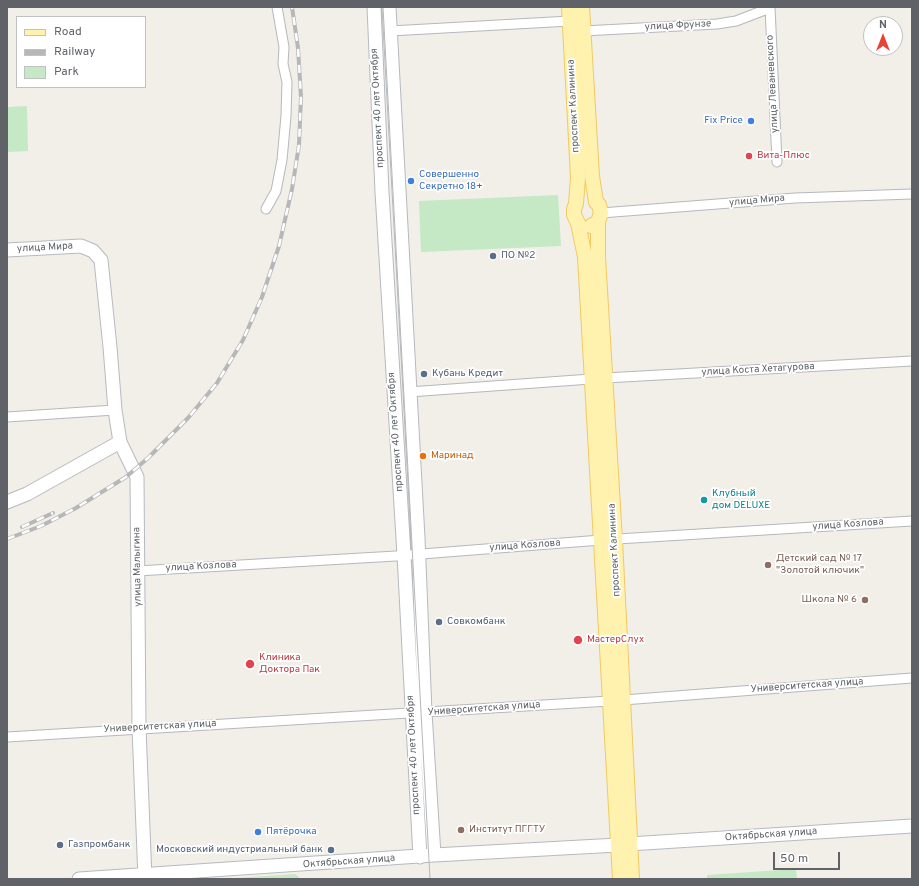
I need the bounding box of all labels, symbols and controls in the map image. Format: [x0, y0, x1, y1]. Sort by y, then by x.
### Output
legend [16, 16, 146, 88]
north arrow [863, 16, 903, 56]
street label: улица Фрунзе [644, 18, 712, 34]
text: N [879, 18, 887, 32]
text: Road [54, 24, 82, 40]
street label: улица Леваневского [764, 35, 782, 133]
text: Railway [54, 44, 95, 60]
street label: проспект 40 лет Октября [369, 48, 387, 168]
street label: проспект Калинина [566, 59, 582, 153]
text: Park [54, 64, 79, 80]
place label: Fix Price [704, 115, 743, 127]
marker: Fix Price [746, 116, 756, 126]
place label: Вита-Плюс [757, 150, 810, 162]
marker: Вита-Плюс [744, 151, 754, 161]
place label: Совершенно Секретно 18+ [419, 169, 483, 192]
marker: Совершенно Секретно 18+ [406, 176, 416, 186]
street label: улица Мира [729, 193, 785, 209]
street label: улица Мира [17, 241, 73, 255]
place label: ПО №2 [501, 250, 535, 262]
marker: ПО №2 [488, 251, 498, 261]
street label: улица Коста Хетагурова [701, 361, 815, 379]
place label: Кубань Кредит [432, 368, 503, 380]
marker: Кубань Кредит [419, 369, 429, 379]
street label: проспект 40 лет Октября [386, 372, 406, 492]
place label: Маринад [431, 450, 474, 462]
marker: Маринад [418, 451, 428, 461]
place label: Клубный дом DELUXE [712, 488, 770, 512]
marker: Клубный дом DELUXE [699, 495, 709, 505]
street label: проспект Калинина [607, 503, 623, 597]
street label: улица Козлова [812, 517, 884, 533]
street label: улица Малыгина [131, 527, 145, 607]
street label: улица Козлова [489, 538, 561, 554]
place label: Детский сад № 17 "Золотой ключик" [776, 553, 864, 576]
street label: улица Козлова [165, 559, 237, 575]
marker: Детский сад № 17 "Золотой ключик" [763, 560, 773, 570]
place label: Школа № 6 [802, 594, 857, 606]
marker: Школа № 6 [860, 595, 870, 605]
place label: Совкомбанк [447, 616, 506, 628]
marker: Совкомбанк [434, 617, 444, 627]
marker: МастерСлух [572, 634, 584, 646]
place label: МастерСлух [587, 634, 644, 646]
place label: Клиника Доктора Пак [259, 652, 320, 676]
marker: Клиника Доктора Пак [244, 658, 256, 670]
street label: Университетская улица [750, 676, 864, 696]
street label: проспект 40 лет Октября [405, 695, 423, 815]
street label: Университетская улица [427, 699, 541, 719]
street label: Университетская улица [103, 718, 217, 736]
place label: Институт ПГГТУ [469, 824, 545, 836]
marker: Институт ПГГТУ [456, 825, 466, 835]
place label: Пятёрочка [266, 826, 317, 838]
street label: Октябрьская улица [724, 826, 818, 844]
marker: Пятёрочка [253, 827, 263, 837]
place label: Газпромбанк [68, 839, 131, 851]
marker: Газпромбанк [55, 840, 65, 850]
place label: Московский индустриальный банк [156, 844, 323, 856]
scale bar [775, 844, 842, 870]
marker: Московский индустриальный банк [326, 845, 336, 855]
text: 50 m [780, 851, 808, 867]
street label: Октябрьская улица [302, 853, 396, 871]

